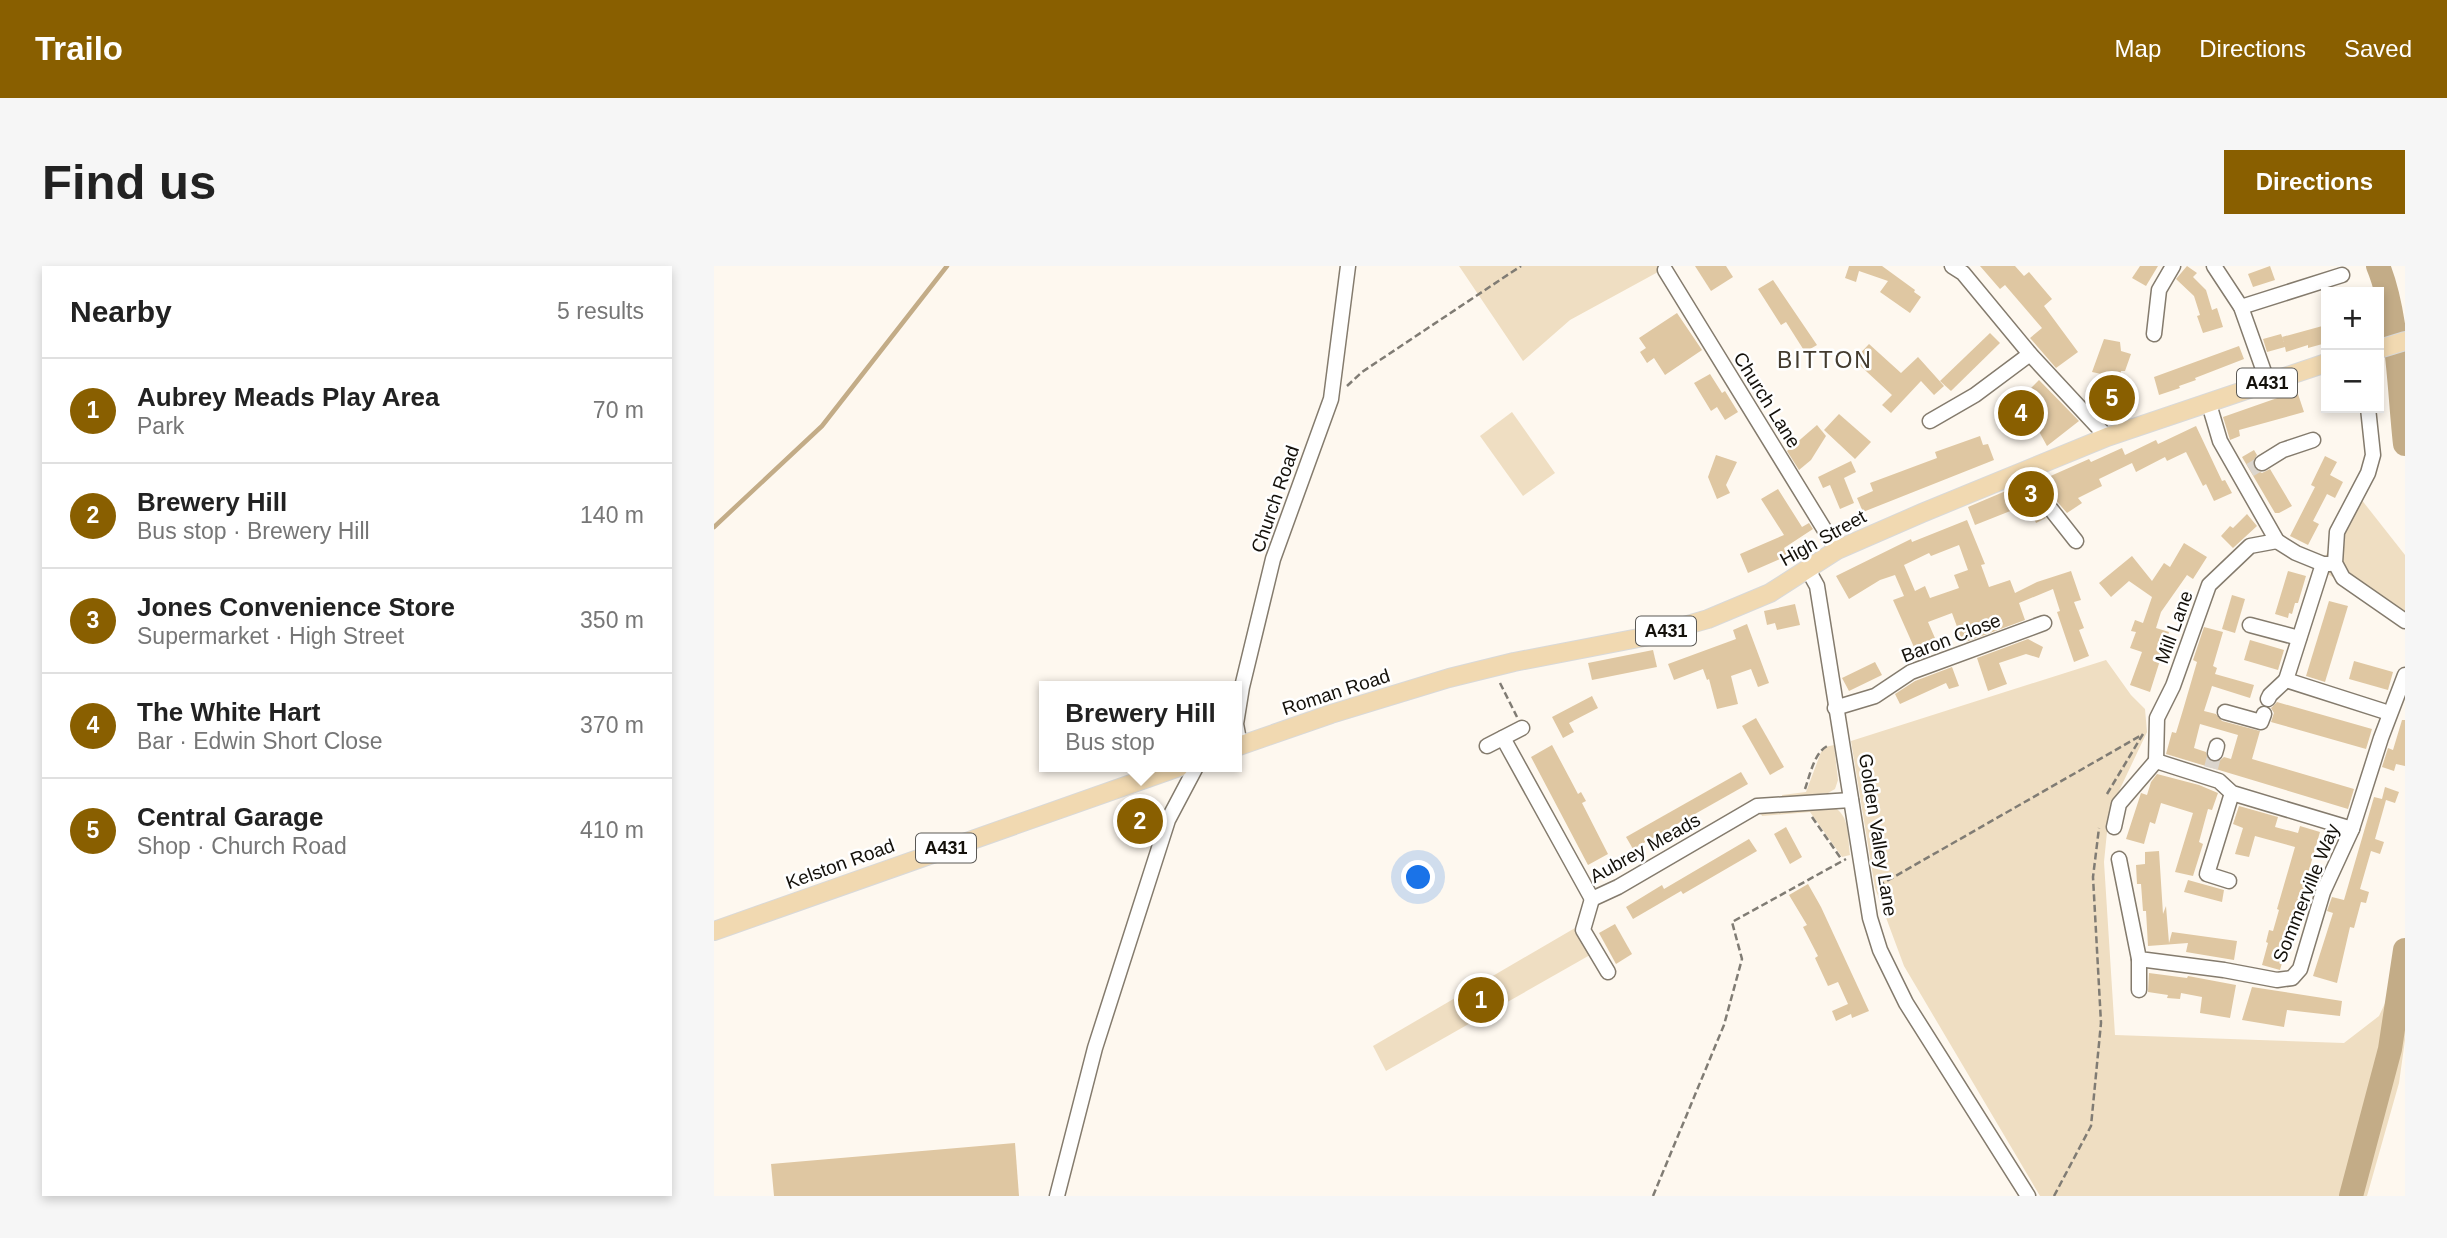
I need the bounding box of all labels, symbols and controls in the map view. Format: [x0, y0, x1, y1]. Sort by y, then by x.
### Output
text: Trailo [35, 30, 123, 67]
text: Map [2115, 35, 2161, 62]
text: Directions [2199, 35, 2306, 62]
text: Saved [2344, 35, 2412, 62]
button: Directions [2224, 150, 2405, 214]
text: Find us [42, 155, 216, 209]
map controls [2321, 287, 2384, 413]
button: + [2321, 287, 2384, 350]
text: Nearby [70, 295, 172, 328]
text: 5 results [557, 298, 644, 324]
district label: BITTON [1777, 347, 1873, 373]
street label: Church Lane [1729, 348, 1805, 452]
button: − [2321, 350, 2384, 413]
road number: A431 [2237, 369, 2297, 398]
pin: 5 [2089, 372, 2135, 424]
text: Aubrey Meads Play Area [137, 382, 440, 412]
pin: 4 [1998, 387, 2044, 439]
text: 1 [87, 397, 99, 423]
text: 70 m [593, 397, 644, 423]
text: Park [137, 413, 184, 439]
street label: Church Road [1247, 443, 1303, 555]
pin: 3 [2008, 468, 2054, 520]
text: Brewery Hill [137, 487, 287, 517]
text: 2 [87, 502, 99, 528]
text: 140 m [580, 502, 644, 528]
street label: High Street [1776, 505, 1870, 570]
text: Bus stop · Brewery Hill [137, 518, 370, 544]
street label: Mill Lane [2151, 588, 2197, 666]
text: Jones Convenience Store [137, 592, 455, 622]
text: 3 [87, 607, 99, 633]
text: 350 m [580, 607, 644, 633]
street label: Baron Close [1898, 609, 2004, 667]
road number: A431 [1636, 617, 1696, 646]
text: Supermarket · High Street [137, 623, 404, 649]
street label: Roman Road [1280, 665, 1392, 719]
popup [1039, 681, 1242, 772]
text: The White Hart [137, 697, 320, 727]
text: Brewery Hill [1065, 698, 1216, 728]
text: 4 [87, 712, 99, 738]
text: 370 m [580, 712, 644, 738]
text: Bar · Edwin Short Close [137, 728, 382, 754]
text: Bus stop [1065, 729, 1155, 755]
street label: Golden Valley Lane [1855, 752, 1901, 918]
pin: 2 [1117, 795, 1163, 847]
text: Central Garage [137, 802, 323, 832]
street label: Aubrey Meads [1586, 809, 1704, 887]
text: 5 [87, 817, 99, 843]
text: 410 m [580, 817, 644, 843]
street label: Sommerville Way [2269, 820, 2343, 965]
text: Shop · Church Road [137, 833, 347, 859]
road number: A431 [916, 834, 976, 862]
street label: Kelston Road [783, 835, 897, 893]
your location [1401, 860, 1435, 894]
pin: 1 [1458, 974, 1504, 1026]

